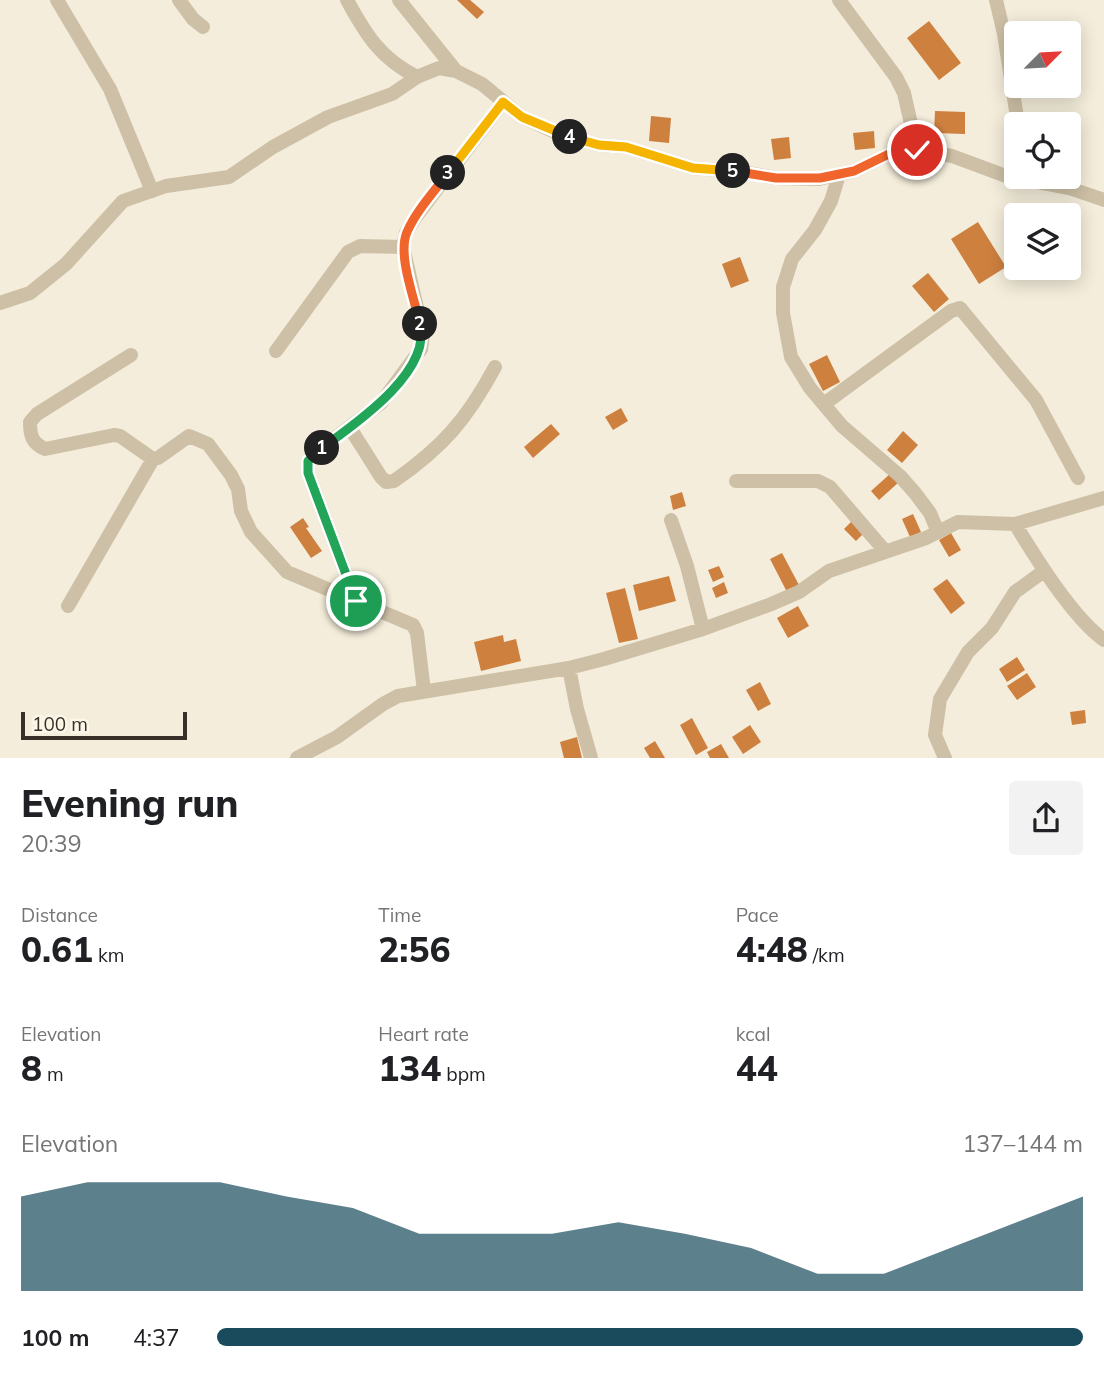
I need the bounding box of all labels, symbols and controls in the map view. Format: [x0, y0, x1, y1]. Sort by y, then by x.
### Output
north arrow [1004, 21, 1082, 98]
map controls [1004, 21, 1081, 280]
button: locate [1004, 112, 1081, 189]
pin: 4 [552, 120, 588, 154]
pin [887, 120, 947, 180]
text: 4 [564, 124, 575, 148]
icon: check [898, 131, 936, 169]
pin: 5 [716, 154, 750, 188]
pin: 3 [430, 156, 466, 190]
text: 5 [727, 158, 738, 182]
text: 3 [442, 160, 453, 184]
button: layers [1004, 203, 1081, 280]
pin: 2 [402, 306, 438, 342]
text: 2 [414, 311, 425, 335]
pin: 1 [304, 430, 340, 466]
text: 1 [316, 435, 327, 459]
pin [326, 571, 386, 631]
icon: arrive [337, 582, 375, 620]
scale bar [21, 708, 187, 740]
text: 100 m [32, 712, 88, 736]
text: Evening run [21, 779, 239, 827]
button: share [1009, 781, 1083, 855]
text: 20:39 [21, 829, 81, 858]
text: Distance [21, 903, 98, 927]
text: Time [378, 903, 421, 927]
text: Pace [736, 903, 779, 927]
text: 0.61 [21, 927, 93, 971]
text: 2:56 [378, 927, 450, 971]
text: 4:48 [736, 927, 808, 971]
text: km [93, 943, 125, 967]
text: /km [808, 943, 845, 967]
text: Elevation [21, 1022, 101, 1046]
text: Heart rate [378, 1022, 469, 1046]
text: kcal [736, 1022, 770, 1046]
text: 8 [21, 1046, 42, 1090]
text: 134 [378, 1046, 441, 1090]
text: 44 [736, 1046, 778, 1090]
text: m [42, 1062, 64, 1086]
text: bpm [441, 1062, 486, 1086]
text: Elevation [21, 1129, 118, 1158]
text: 137–144 m [962, 1129, 1083, 1158]
text: 100 m [21, 1323, 89, 1352]
text: 4:37 [133, 1323, 180, 1352]

